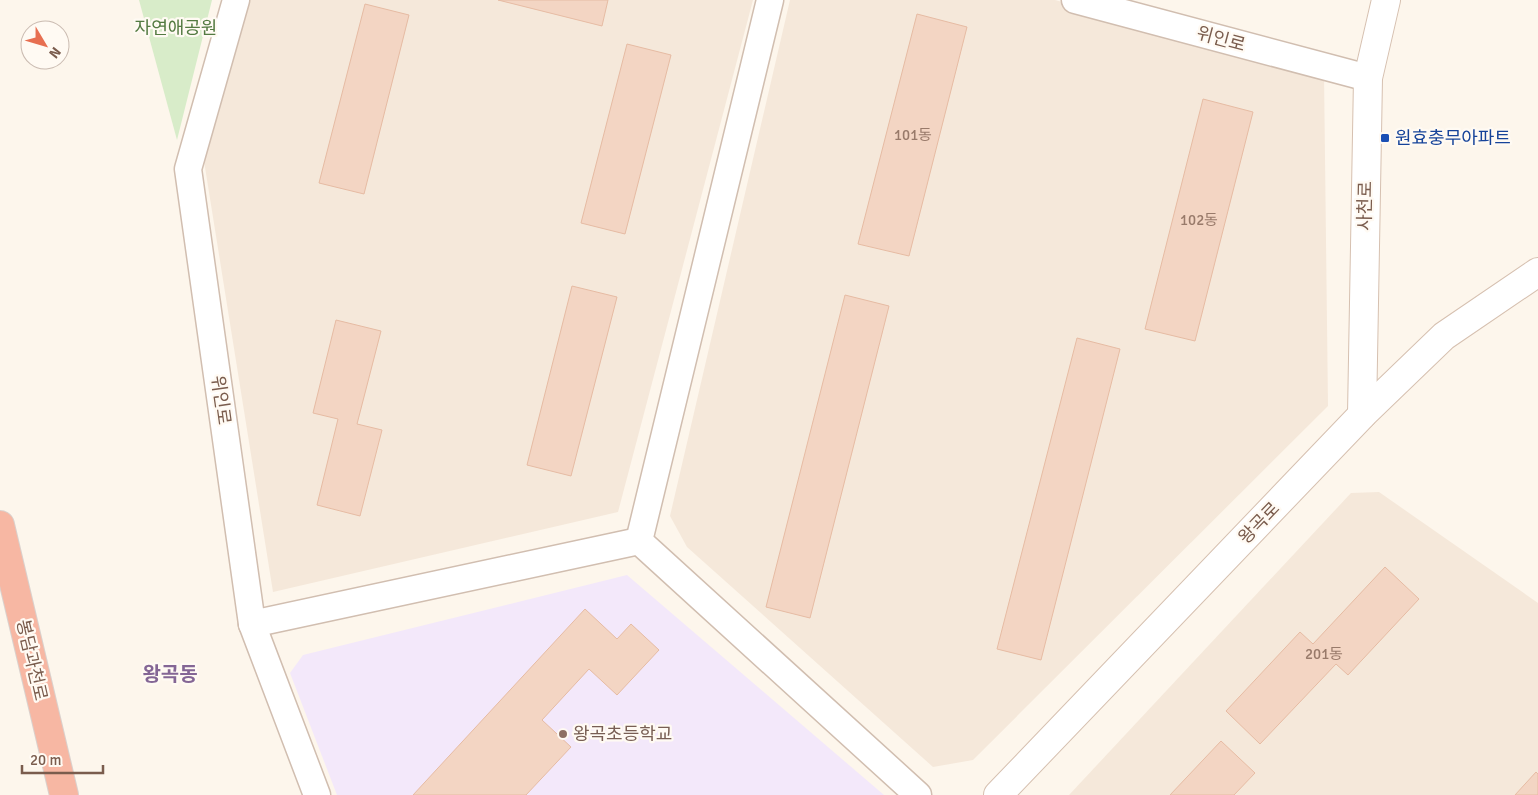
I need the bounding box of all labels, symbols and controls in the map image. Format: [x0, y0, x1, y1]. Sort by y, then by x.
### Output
park label: 자연애공원 [135, 17, 217, 39]
north arrow [20, 20, 70, 70]
street label: 위인로 [1194, 22, 1248, 56]
text: N [45, 44, 65, 62]
house number: 101동 [894, 126, 932, 144]
place label: 원효충무아파트 [1395, 127, 1511, 149]
marker: 원효충무아파트 [1379, 132, 1391, 144]
street label: 사천로 [1354, 181, 1376, 231]
house number: 102동 [1180, 211, 1218, 229]
street label: 위인로 [207, 374, 235, 426]
street label: 왕곡로 [1234, 497, 1284, 549]
street label: 봉담과천로 [12, 617, 52, 703]
house number: 201동 [1305, 645, 1343, 663]
district label: 왕곡동 [142, 662, 198, 687]
place label: 왕곡초등학교 [573, 723, 672, 745]
marker: 왕곡초등학교 [557, 728, 569, 740]
scale bar [22, 742, 104, 774]
text: 20 m [30, 751, 61, 769]

